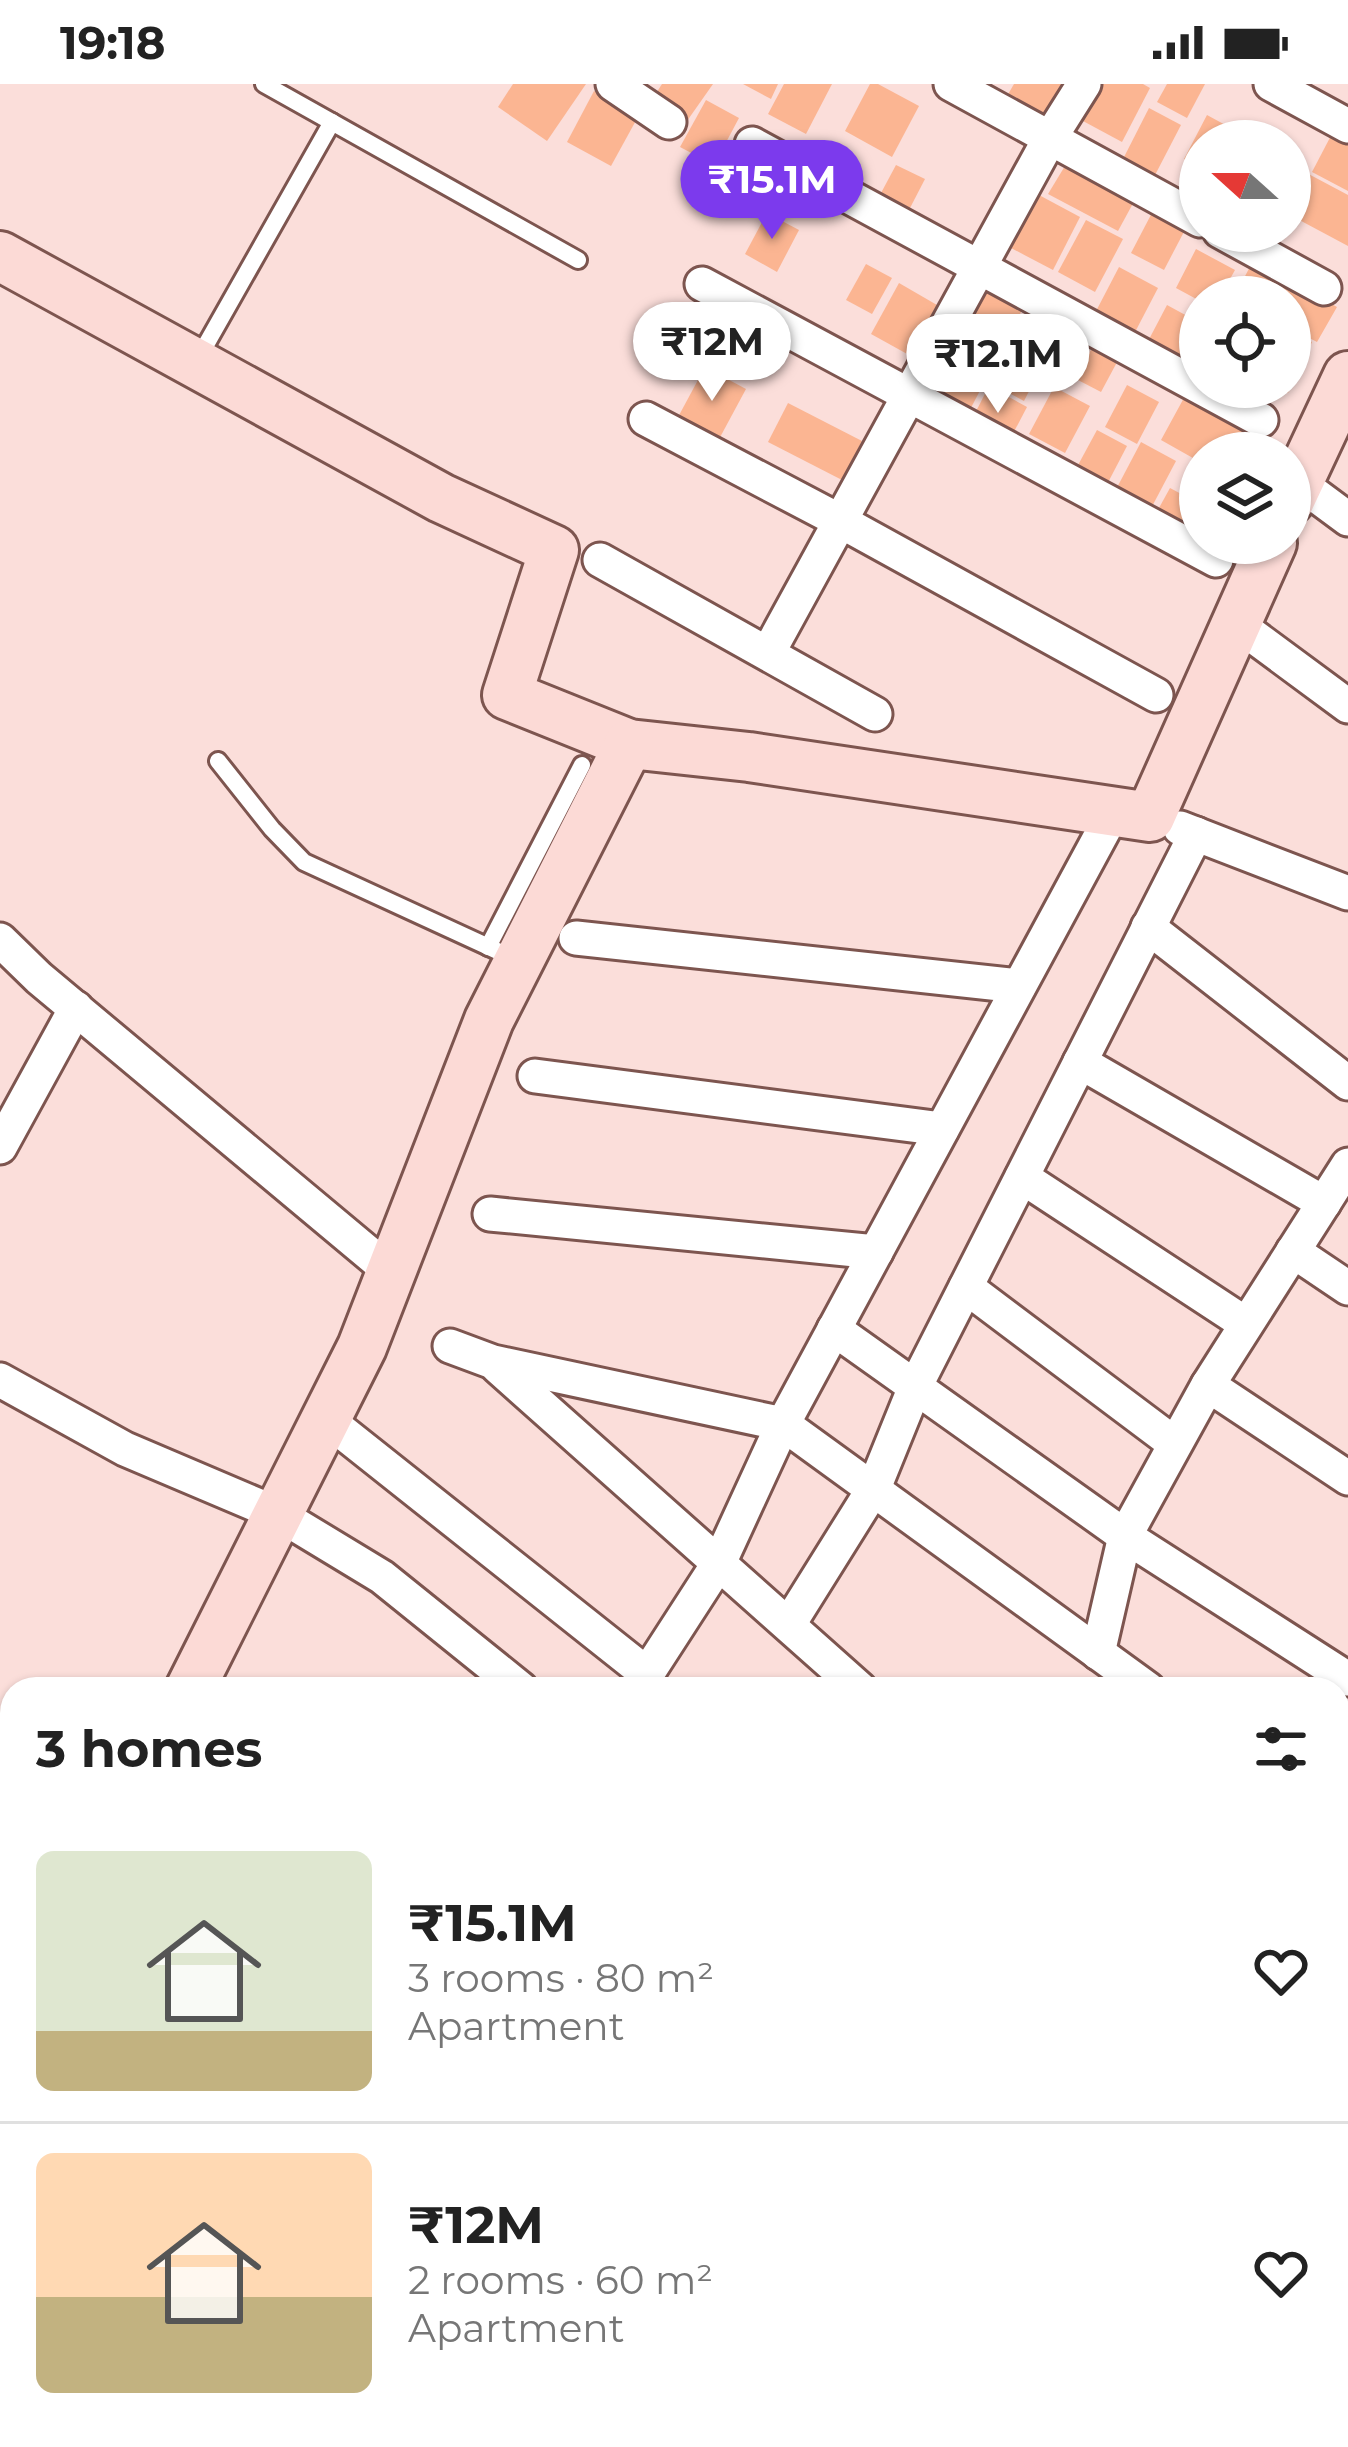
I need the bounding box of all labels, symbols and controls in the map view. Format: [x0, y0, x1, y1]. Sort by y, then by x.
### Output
text: 19:18 [60, 15, 165, 70]
north arrow [1179, 120, 1311, 252]
map controls [1179, 120, 1311, 564]
pin: ₹15.1M [674, 140, 870, 242]
text: ₹15.1M [707, 155, 837, 203]
button: locate [1179, 276, 1311, 408]
pin: ₹12M [641, 302, 783, 404]
pin: ₹12.1M [900, 314, 1096, 416]
text: ₹12M [660, 317, 764, 365]
text: ₹12.1M [933, 329, 1063, 377]
button: layers [1179, 432, 1311, 564]
icon: filters [1248, 1716, 1314, 1782]
text: 3 homes [36, 1718, 262, 1780]
text: ₹15.1M [408, 1892, 577, 1954]
icon: home [132, 1899, 276, 2043]
icon: heart [1248, 1938, 1314, 2004]
text: 3 rooms · 80 m² [408, 1954, 714, 2002]
text: Apartment [408, 2002, 624, 2050]
text: ₹12M [408, 2194, 544, 2256]
icon: home [132, 2201, 276, 2345]
icon: heart [1248, 2240, 1314, 2306]
text: 2 rooms · 60 m² [408, 2256, 713, 2304]
text: Apartment [408, 2304, 624, 2352]

